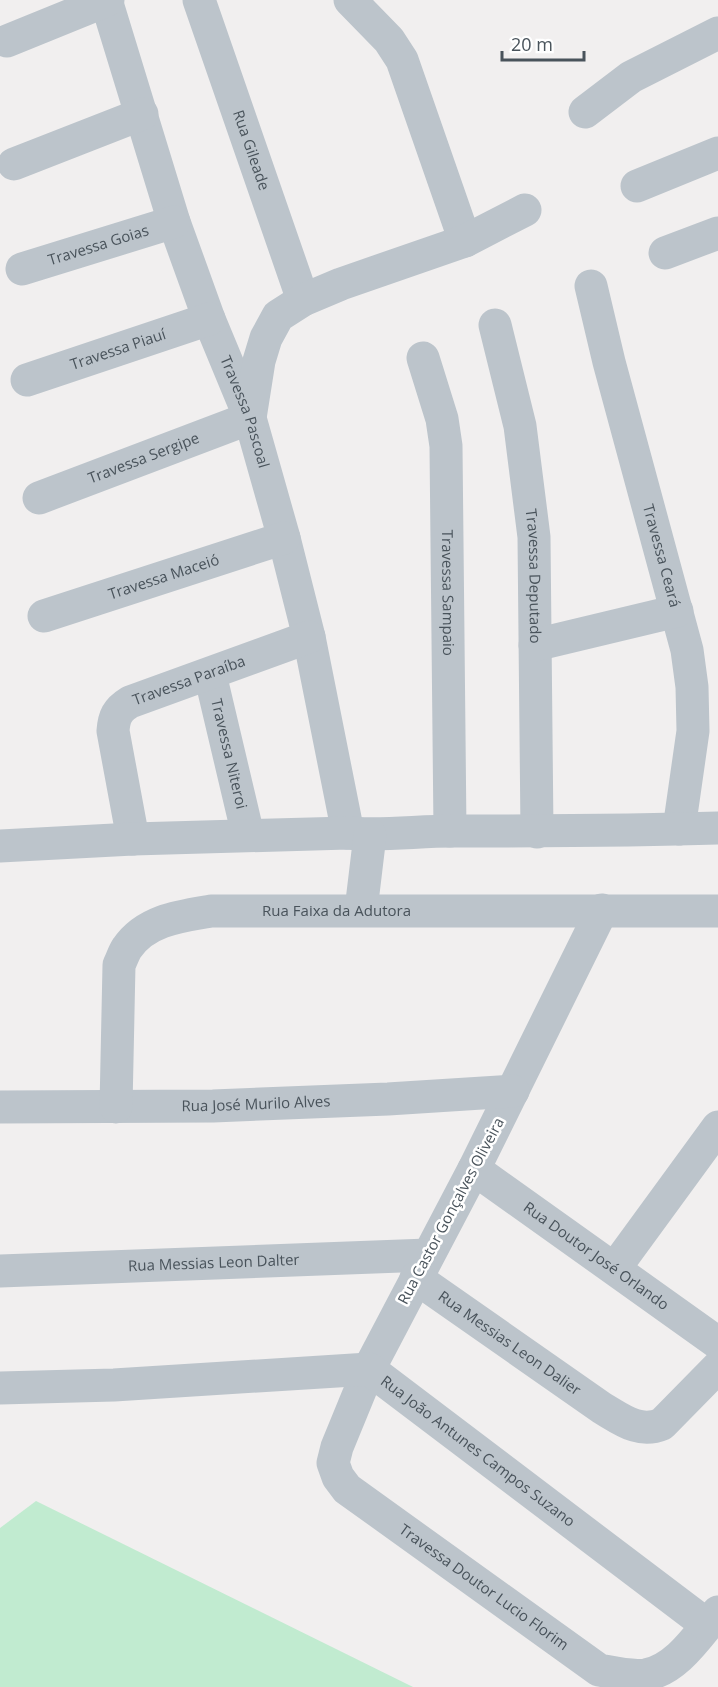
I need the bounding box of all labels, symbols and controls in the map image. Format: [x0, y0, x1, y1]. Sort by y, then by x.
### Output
scale bar [502, 24, 584, 62]
text: 20 m [511, 32, 553, 56]
street label: Rua Gileade [229, 107, 275, 193]
street label: Travessa Goias [45, 219, 151, 269]
street label: Travessa Piauí [67, 323, 169, 374]
street label: Travessa Pascoal [216, 352, 275, 470]
street label: Travessa Sergipe [85, 427, 202, 488]
street label: Travessa Ceará [639, 502, 686, 609]
street label: Travessa Deputado [522, 507, 546, 644]
street label: Travessa Sampaio [438, 530, 459, 656]
street label: Travessa Maceió [105, 549, 222, 603]
street label: Travessa Paraíba [130, 650, 248, 709]
street label: Travessa Niteroi [207, 696, 253, 811]
street label: Rua Faixa da Adutora [262, 900, 411, 920]
street label: Rua José Murilo Alves [181, 1090, 331, 1115]
street label: Rua Castor Gonçalves Oliveira [392, 1114, 508, 1307]
street label: Rua Doutor José Orlando [520, 1197, 673, 1314]
street label: Rua Messias Leon Dalter [128, 1249, 300, 1275]
street label: Rua Messias Leon Dalier [435, 1286, 585, 1399]
street label: Rua João Antunes Campos Suzano [377, 1370, 580, 1531]
street label: Travessa Doutor Lucio Florim [396, 1519, 573, 1654]

